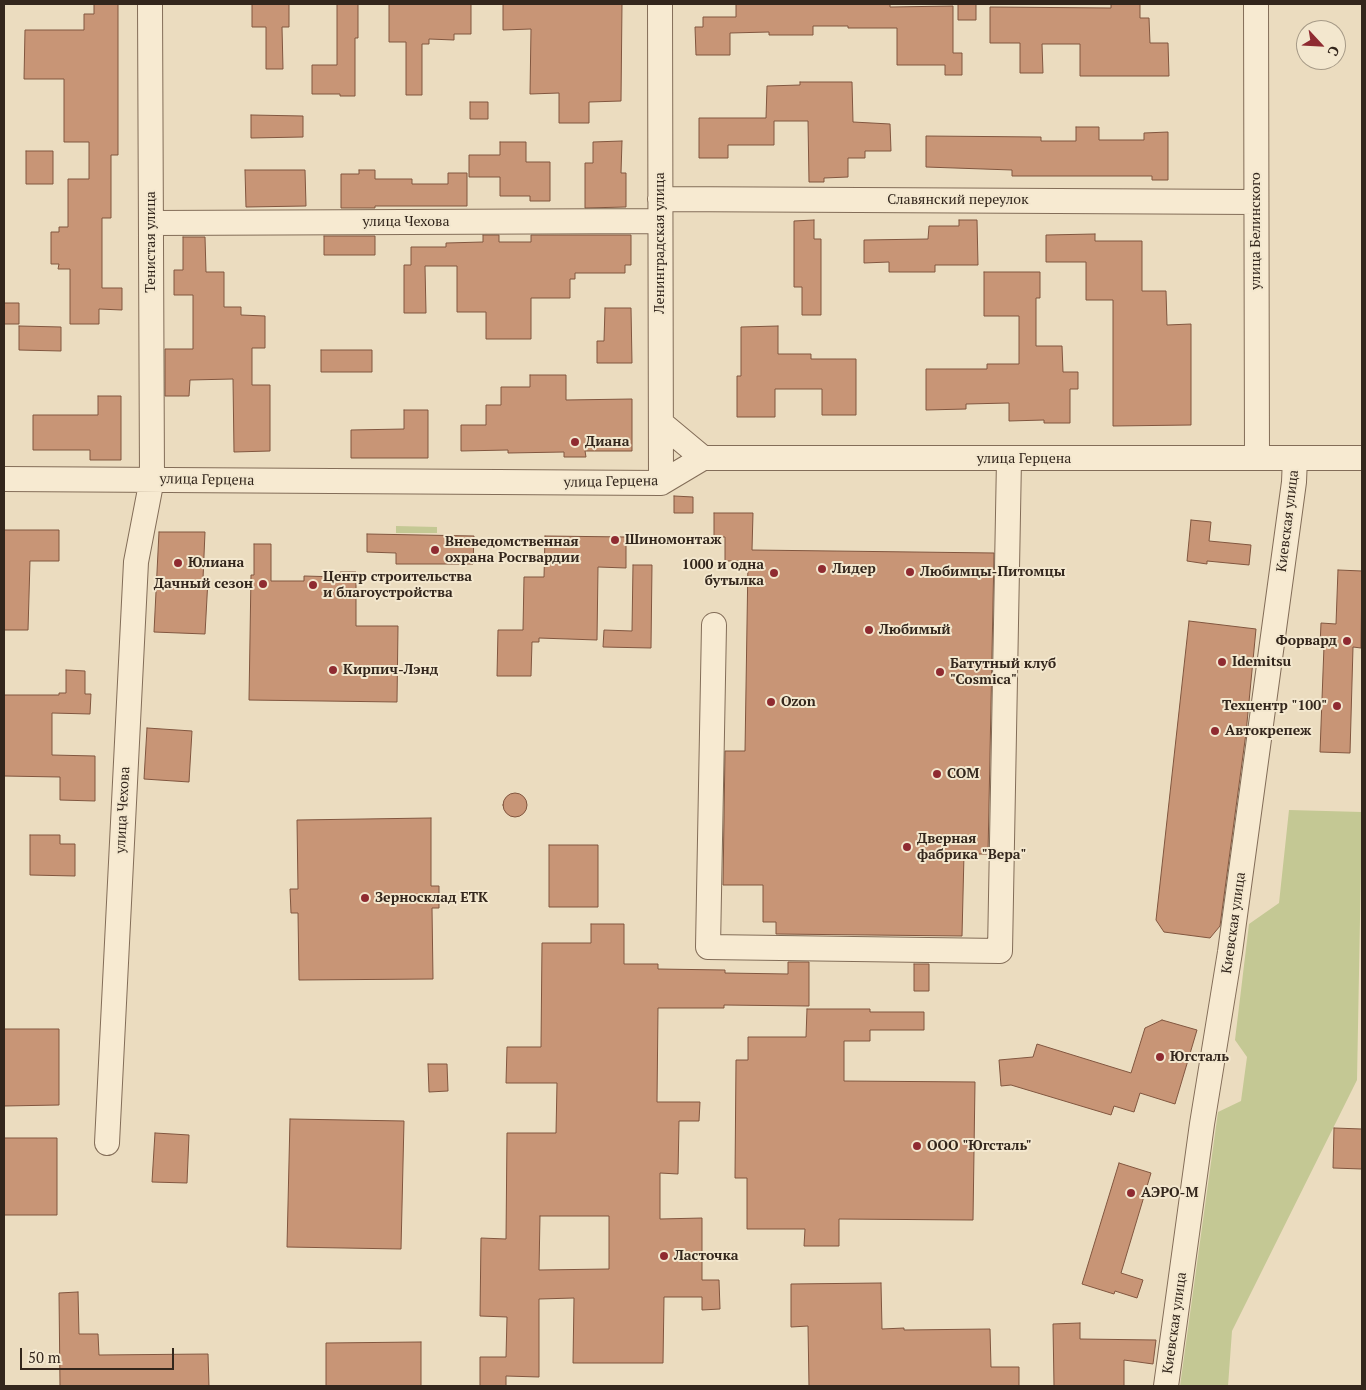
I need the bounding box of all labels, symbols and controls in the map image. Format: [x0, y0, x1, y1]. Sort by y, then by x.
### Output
north arrow [1296, 20, 1346, 70]
text: С [1324, 43, 1345, 59]
street label: Ленинградская улица [652, 172, 668, 314]
street label: улица Белинского [1248, 172, 1264, 290]
street label: Тенистая улица [143, 191, 159, 293]
street label: Славянский переулок [887, 192, 1029, 208]
street label: улица Чехова [363, 214, 449, 230]
place label: Диана [585, 434, 629, 450]
marker: Диана [569, 436, 581, 448]
street label: улица Герцена [977, 451, 1071, 467]
street label: Киевская улица [1273, 469, 1303, 573]
street label: улица Герцена [160, 471, 254, 489]
street label: улица Герцена [564, 473, 658, 491]
place label: Шиномонтаж [625, 532, 722, 548]
place label: Вневедомственная охрана Росгвардии [445, 534, 580, 566]
marker: Шиномонтаж [609, 534, 621, 546]
marker: Вневедомственная охрана Росгвардии [429, 544, 441, 556]
place label: Юлиана [188, 555, 244, 571]
marker: Юлиана [172, 557, 184, 569]
place label: 1000 и одна бутылка [682, 557, 764, 590]
place label: Лидер [832, 561, 876, 577]
marker: Лидер [816, 563, 828, 575]
place label: Любимцы-Питомцы [920, 564, 1065, 580]
marker: Любимцы-Питомцы [904, 566, 916, 578]
marker: 1000 и одна бутылка [768, 567, 780, 579]
place label: Центр строительства и благоустройства [323, 569, 472, 602]
place label: Дачный сезон [154, 576, 253, 592]
marker: Дачный сезон [257, 578, 269, 590]
marker: Центр строительства и благоустройства [307, 579, 319, 591]
place label: Любимый [879, 622, 951, 638]
marker: Любимый [863, 624, 875, 636]
place label: Форвард [1276, 633, 1337, 649]
marker: Форвард [1341, 635, 1353, 647]
place label: Idemitsu [1232, 654, 1291, 670]
place label: Батутный клуб "Cosmica" [950, 656, 1056, 689]
marker: Idemitsu [1216, 656, 1228, 668]
place label: Кирпич-Лэнд [343, 662, 438, 678]
marker: Кирпич-Лэнд [327, 664, 339, 676]
marker: Батутный клуб "Cosmica" [934, 666, 946, 678]
place label: Ozon [781, 694, 816, 710]
marker: Ozon [765, 696, 777, 708]
place label: Техцентр "100" [1222, 698, 1327, 714]
marker: Техцентр "100" [1331, 700, 1343, 712]
place label: Автокрепеж [1225, 723, 1311, 739]
marker: Автокрепеж [1209, 725, 1221, 737]
street label: улица Чехова [112, 766, 134, 854]
place label: СОМ [947, 766, 979, 782]
marker: СОМ [931, 768, 943, 780]
place label: Дверная фабрика "Вера" [917, 831, 1026, 864]
marker: Дверная фабрика "Вера" [901, 841, 913, 853]
street label: Киевская улица [1219, 871, 1249, 975]
place label: Зерносклад ЕТК [375, 890, 488, 906]
marker: Зерносклад ЕТК [359, 892, 371, 904]
place label: Югсталь [1170, 1049, 1229, 1065]
marker: Югсталь [1154, 1051, 1166, 1063]
place label: ООО "Югсталь" [927, 1138, 1032, 1154]
marker: ООО "Югсталь" [911, 1140, 923, 1152]
place label: АЭРО-М [1141, 1185, 1198, 1201]
marker: АЭРО-М [1125, 1187, 1137, 1199]
place label: Ласточка [674, 1248, 739, 1264]
marker: Ласточка [658, 1250, 670, 1262]
street label: Киевская улица [1160, 1271, 1190, 1375]
scale bar [22, 1338, 176, 1370]
text: 50 m [28, 1347, 61, 1367]

